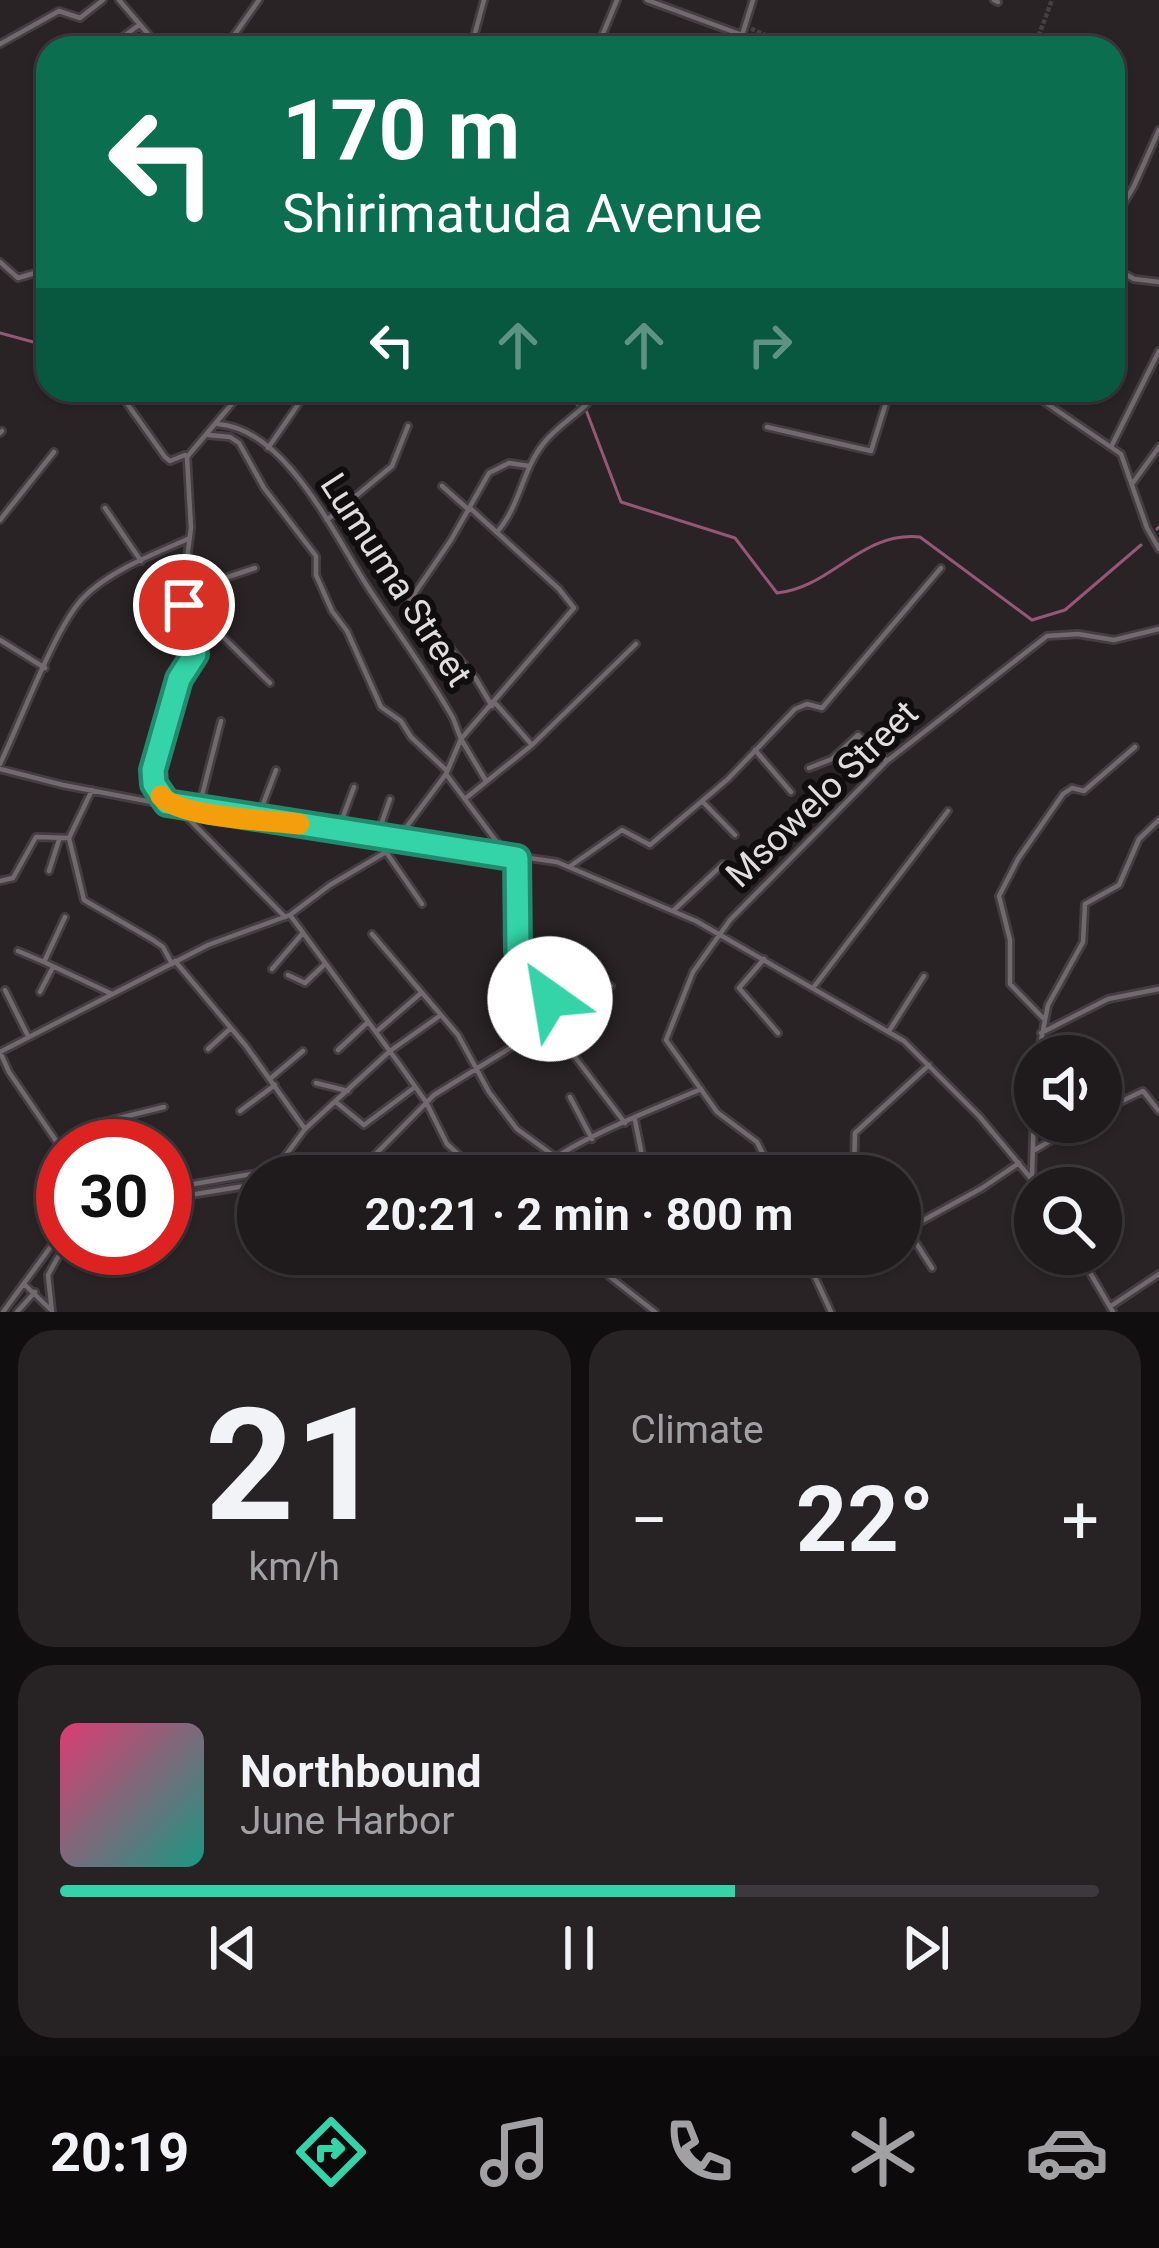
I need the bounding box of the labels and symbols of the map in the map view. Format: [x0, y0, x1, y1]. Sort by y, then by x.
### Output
street label: Lumuma Street [312, 466, 480, 694]
pin [133, 554, 235, 656]
street label: Msowelo Street [718, 692, 926, 896]
position arrow [487, 936, 613, 1062]
speed limit sign: 30 [36, 1119, 192, 1275]

